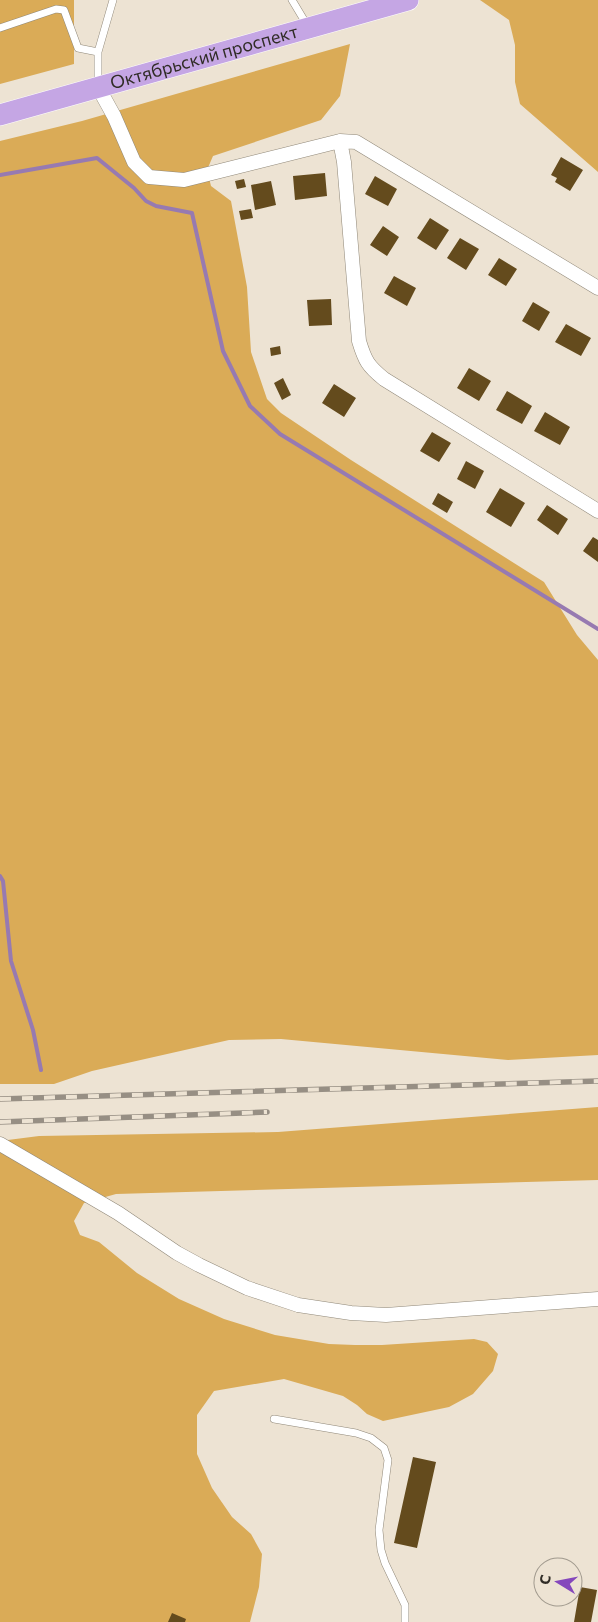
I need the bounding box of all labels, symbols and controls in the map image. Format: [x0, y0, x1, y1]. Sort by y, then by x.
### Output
street label: Октябрьский проспект [107, 19, 301, 93]
north arrow [533, 1557, 583, 1607]
text: С [536, 1573, 554, 1586]

